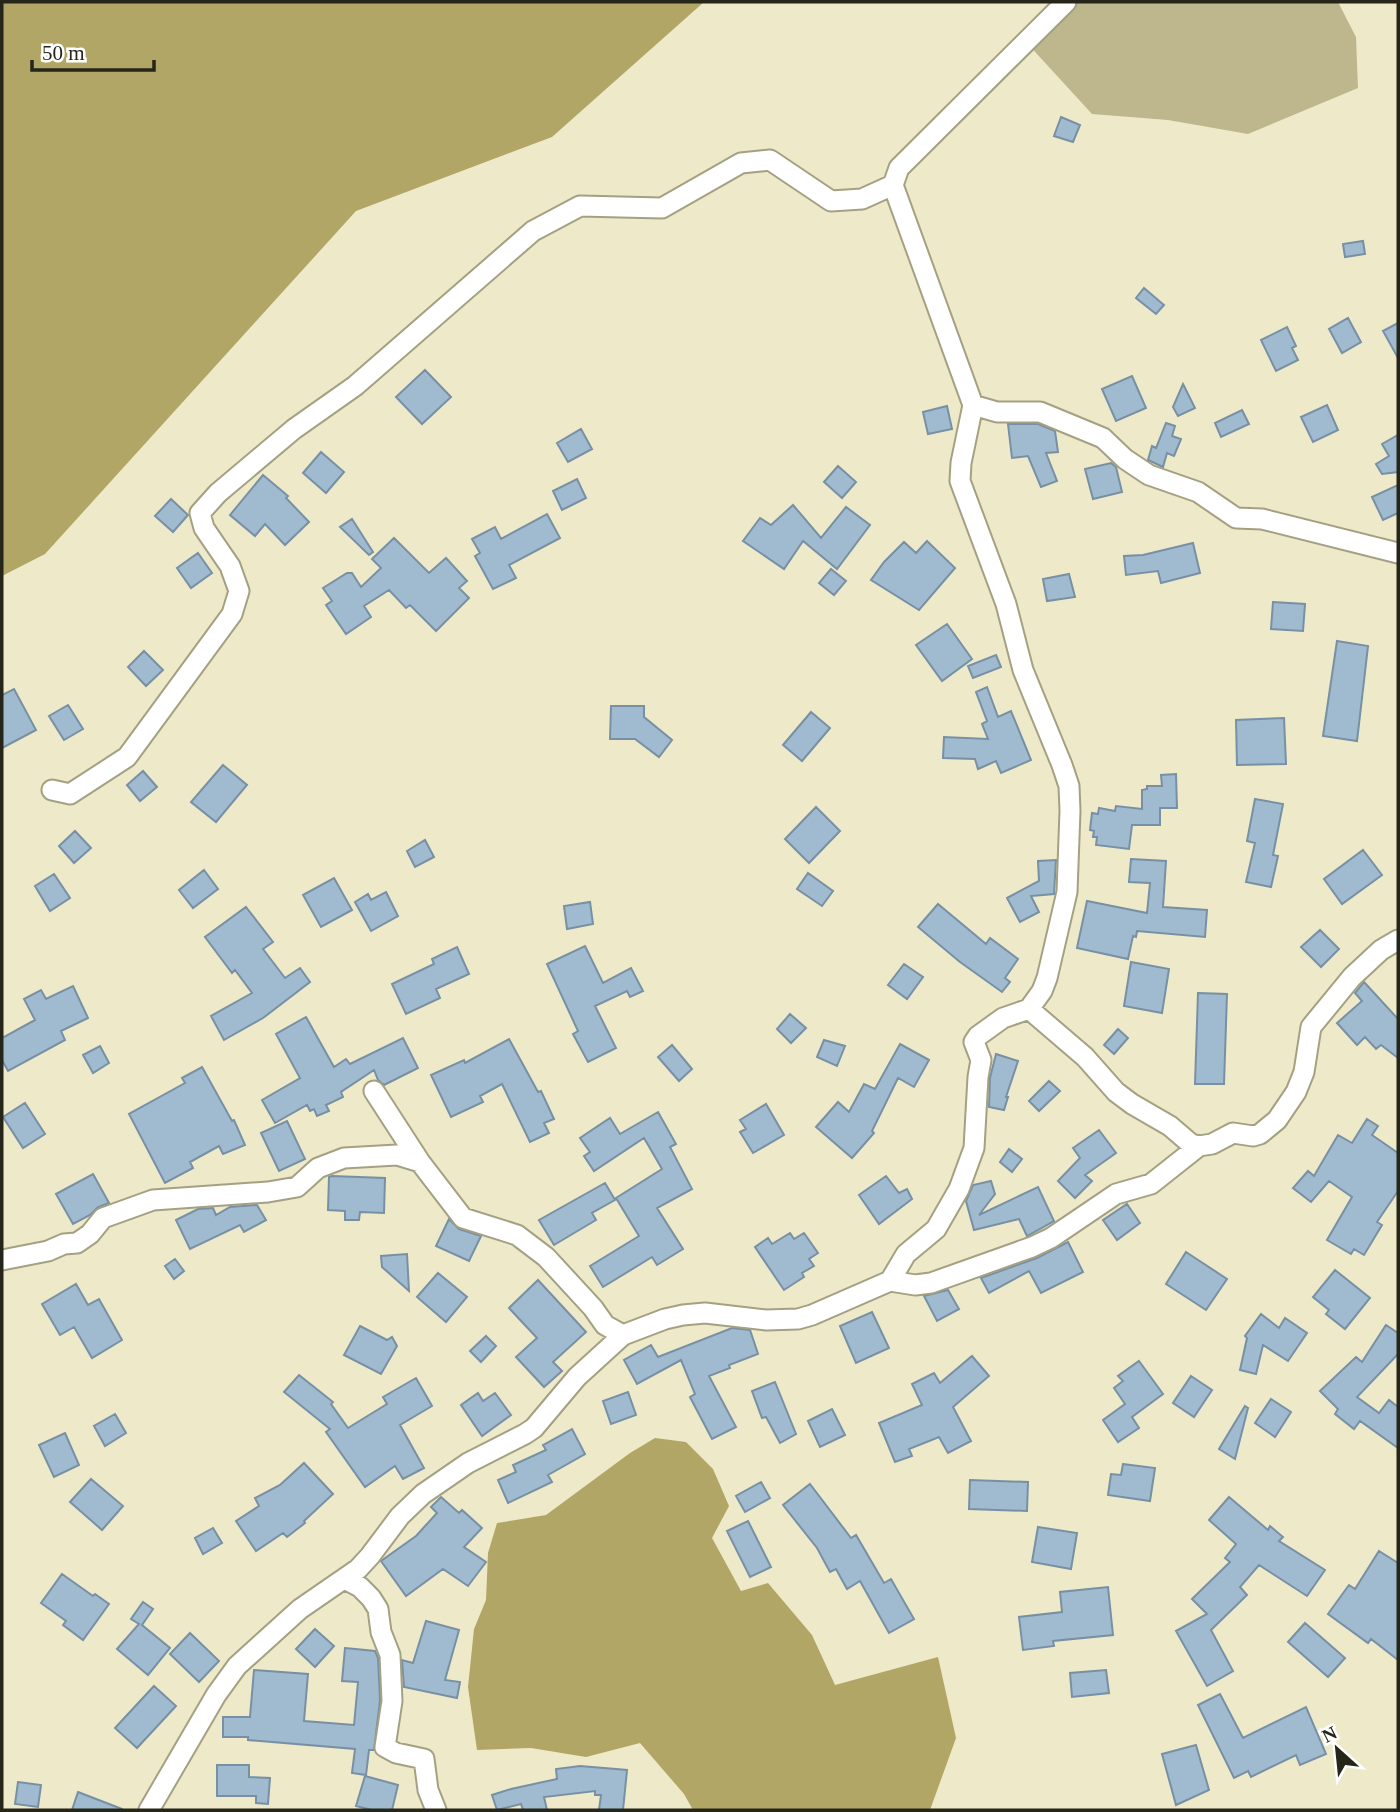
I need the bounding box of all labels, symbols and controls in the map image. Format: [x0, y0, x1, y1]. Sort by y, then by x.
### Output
scale bar [32, 28, 154, 72]
text: 50 m [42, 41, 85, 65]
north arrow [1302, 1714, 1372, 1784]
text: N [1319, 1722, 1341, 1747]

